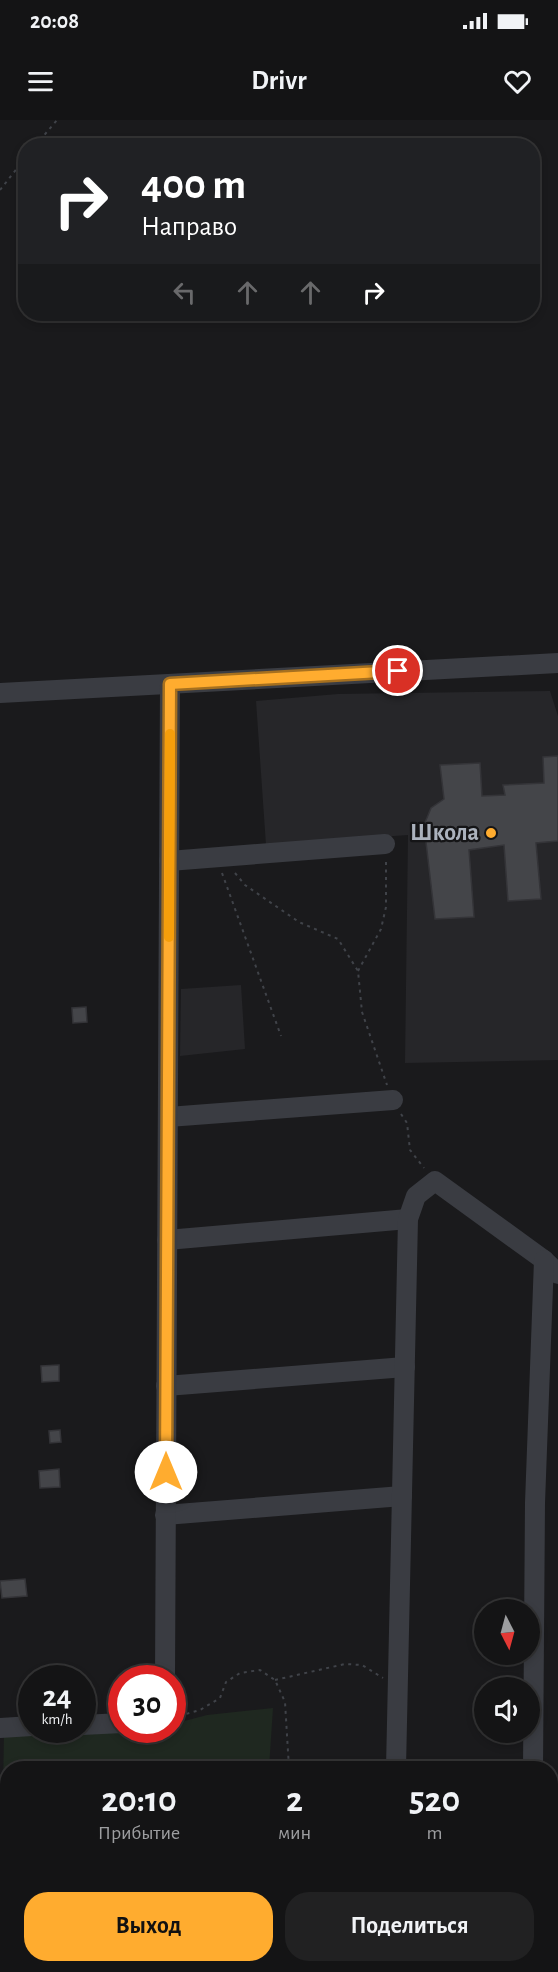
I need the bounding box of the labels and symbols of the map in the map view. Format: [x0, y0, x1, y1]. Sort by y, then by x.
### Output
pin [372, 645, 423, 696]
place label: Школа [410, 821, 479, 845]
marker: Школа [484, 826, 498, 840]
position arrow [134, 1440, 198, 1504]
north arrow [474, 1599, 540, 1665]
speed limit sign: 30 [108, 1665, 186, 1743]

